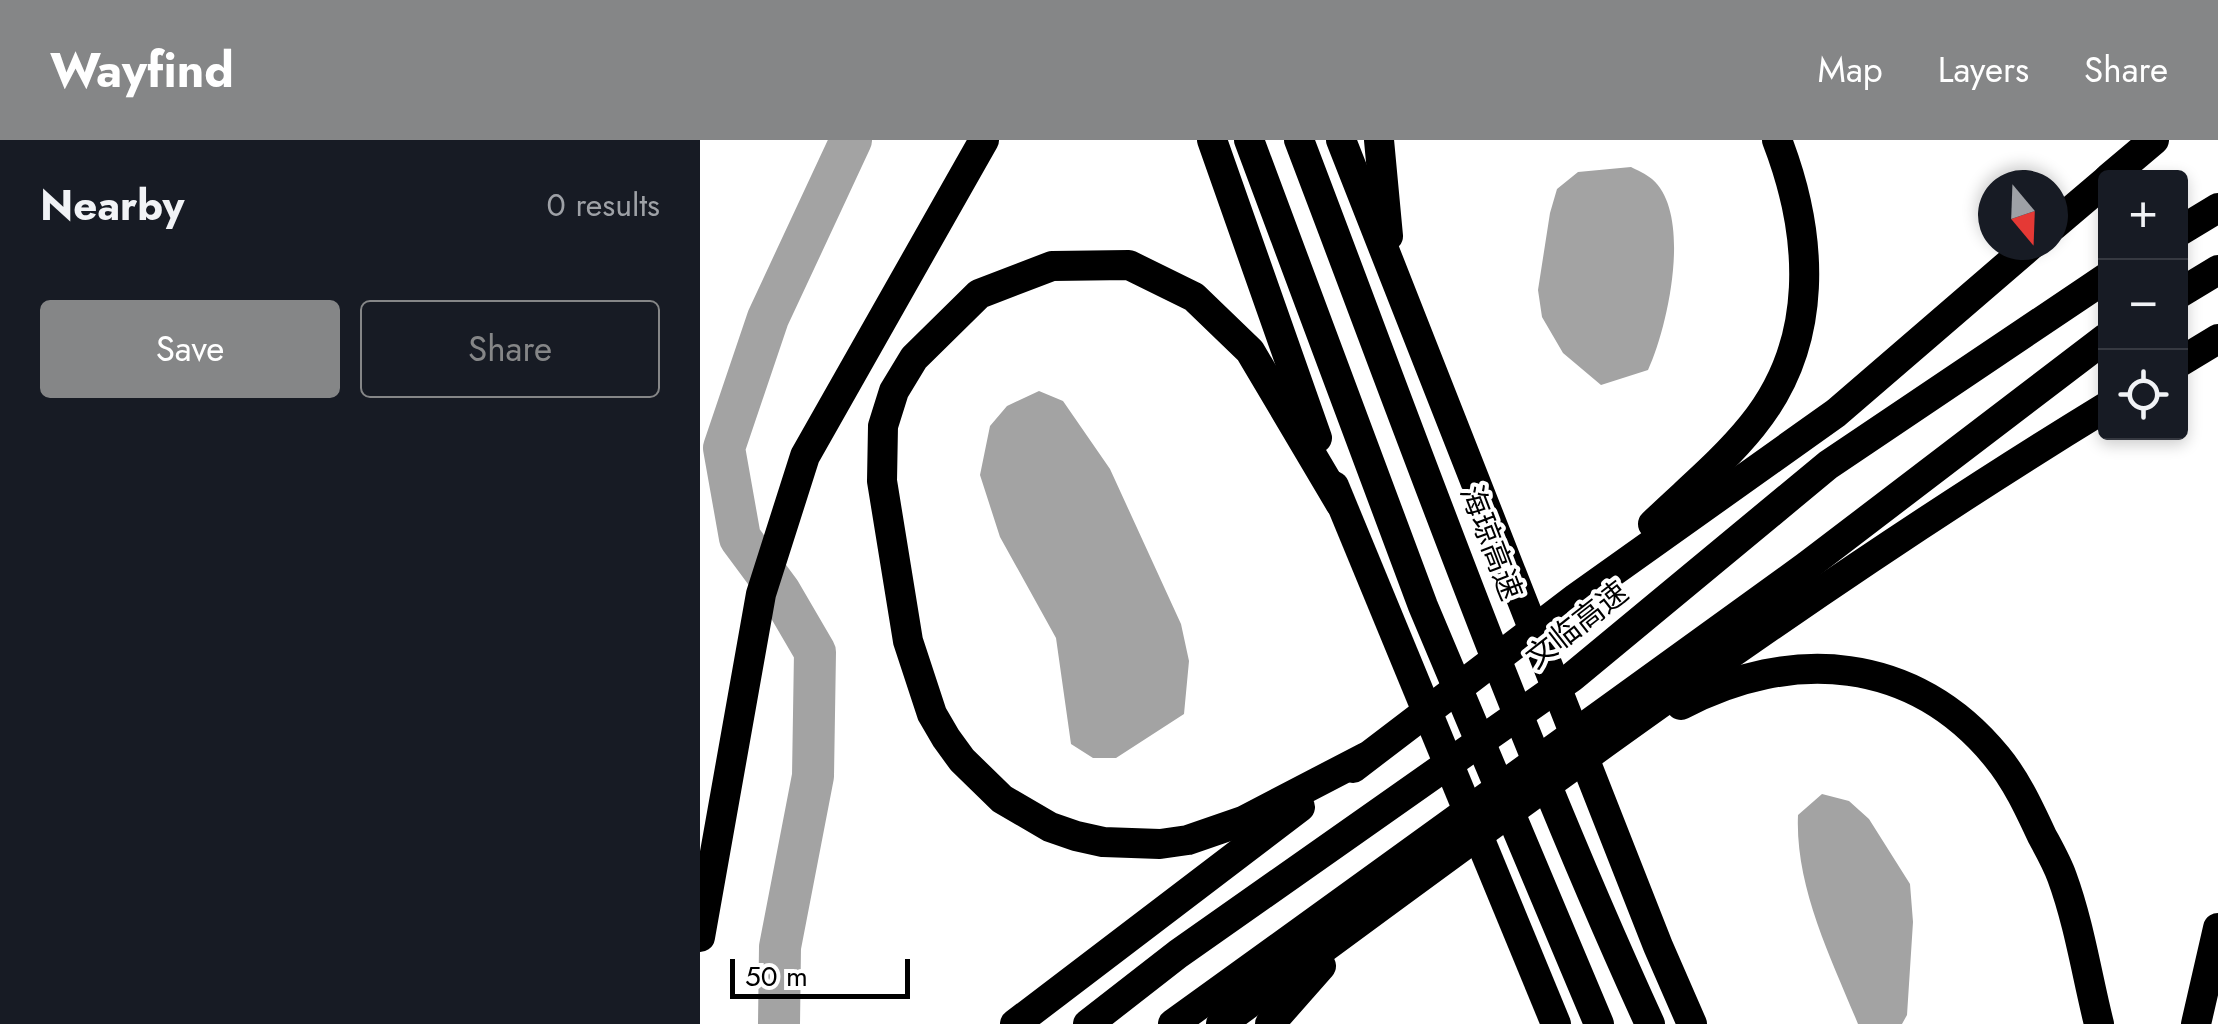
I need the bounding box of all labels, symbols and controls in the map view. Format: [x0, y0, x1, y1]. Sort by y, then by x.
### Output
text: Wayfind [50, 36, 234, 105]
text: Map [1818, 45, 1883, 95]
text: Layers [1938, 45, 2029, 95]
text: Share [2084, 45, 2168, 95]
north arrow [1978, 170, 2068, 260]
map controls [2098, 170, 2188, 440]
button: + [2098, 170, 2188, 260]
text: Nearby [40, 175, 184, 236]
text: 0 results [547, 182, 660, 228]
button: − [2098, 260, 2188, 350]
button: Save [40, 300, 340, 398]
button: Share [360, 300, 660, 398]
button: locate [2098, 350, 2188, 440]
street label: 海琼高速 [1450, 479, 1533, 607]
street label: 文临高速 [1516, 571, 1637, 678]
scale bar [730, 954, 910, 998]
text: 50 m [745, 956, 808, 997]

